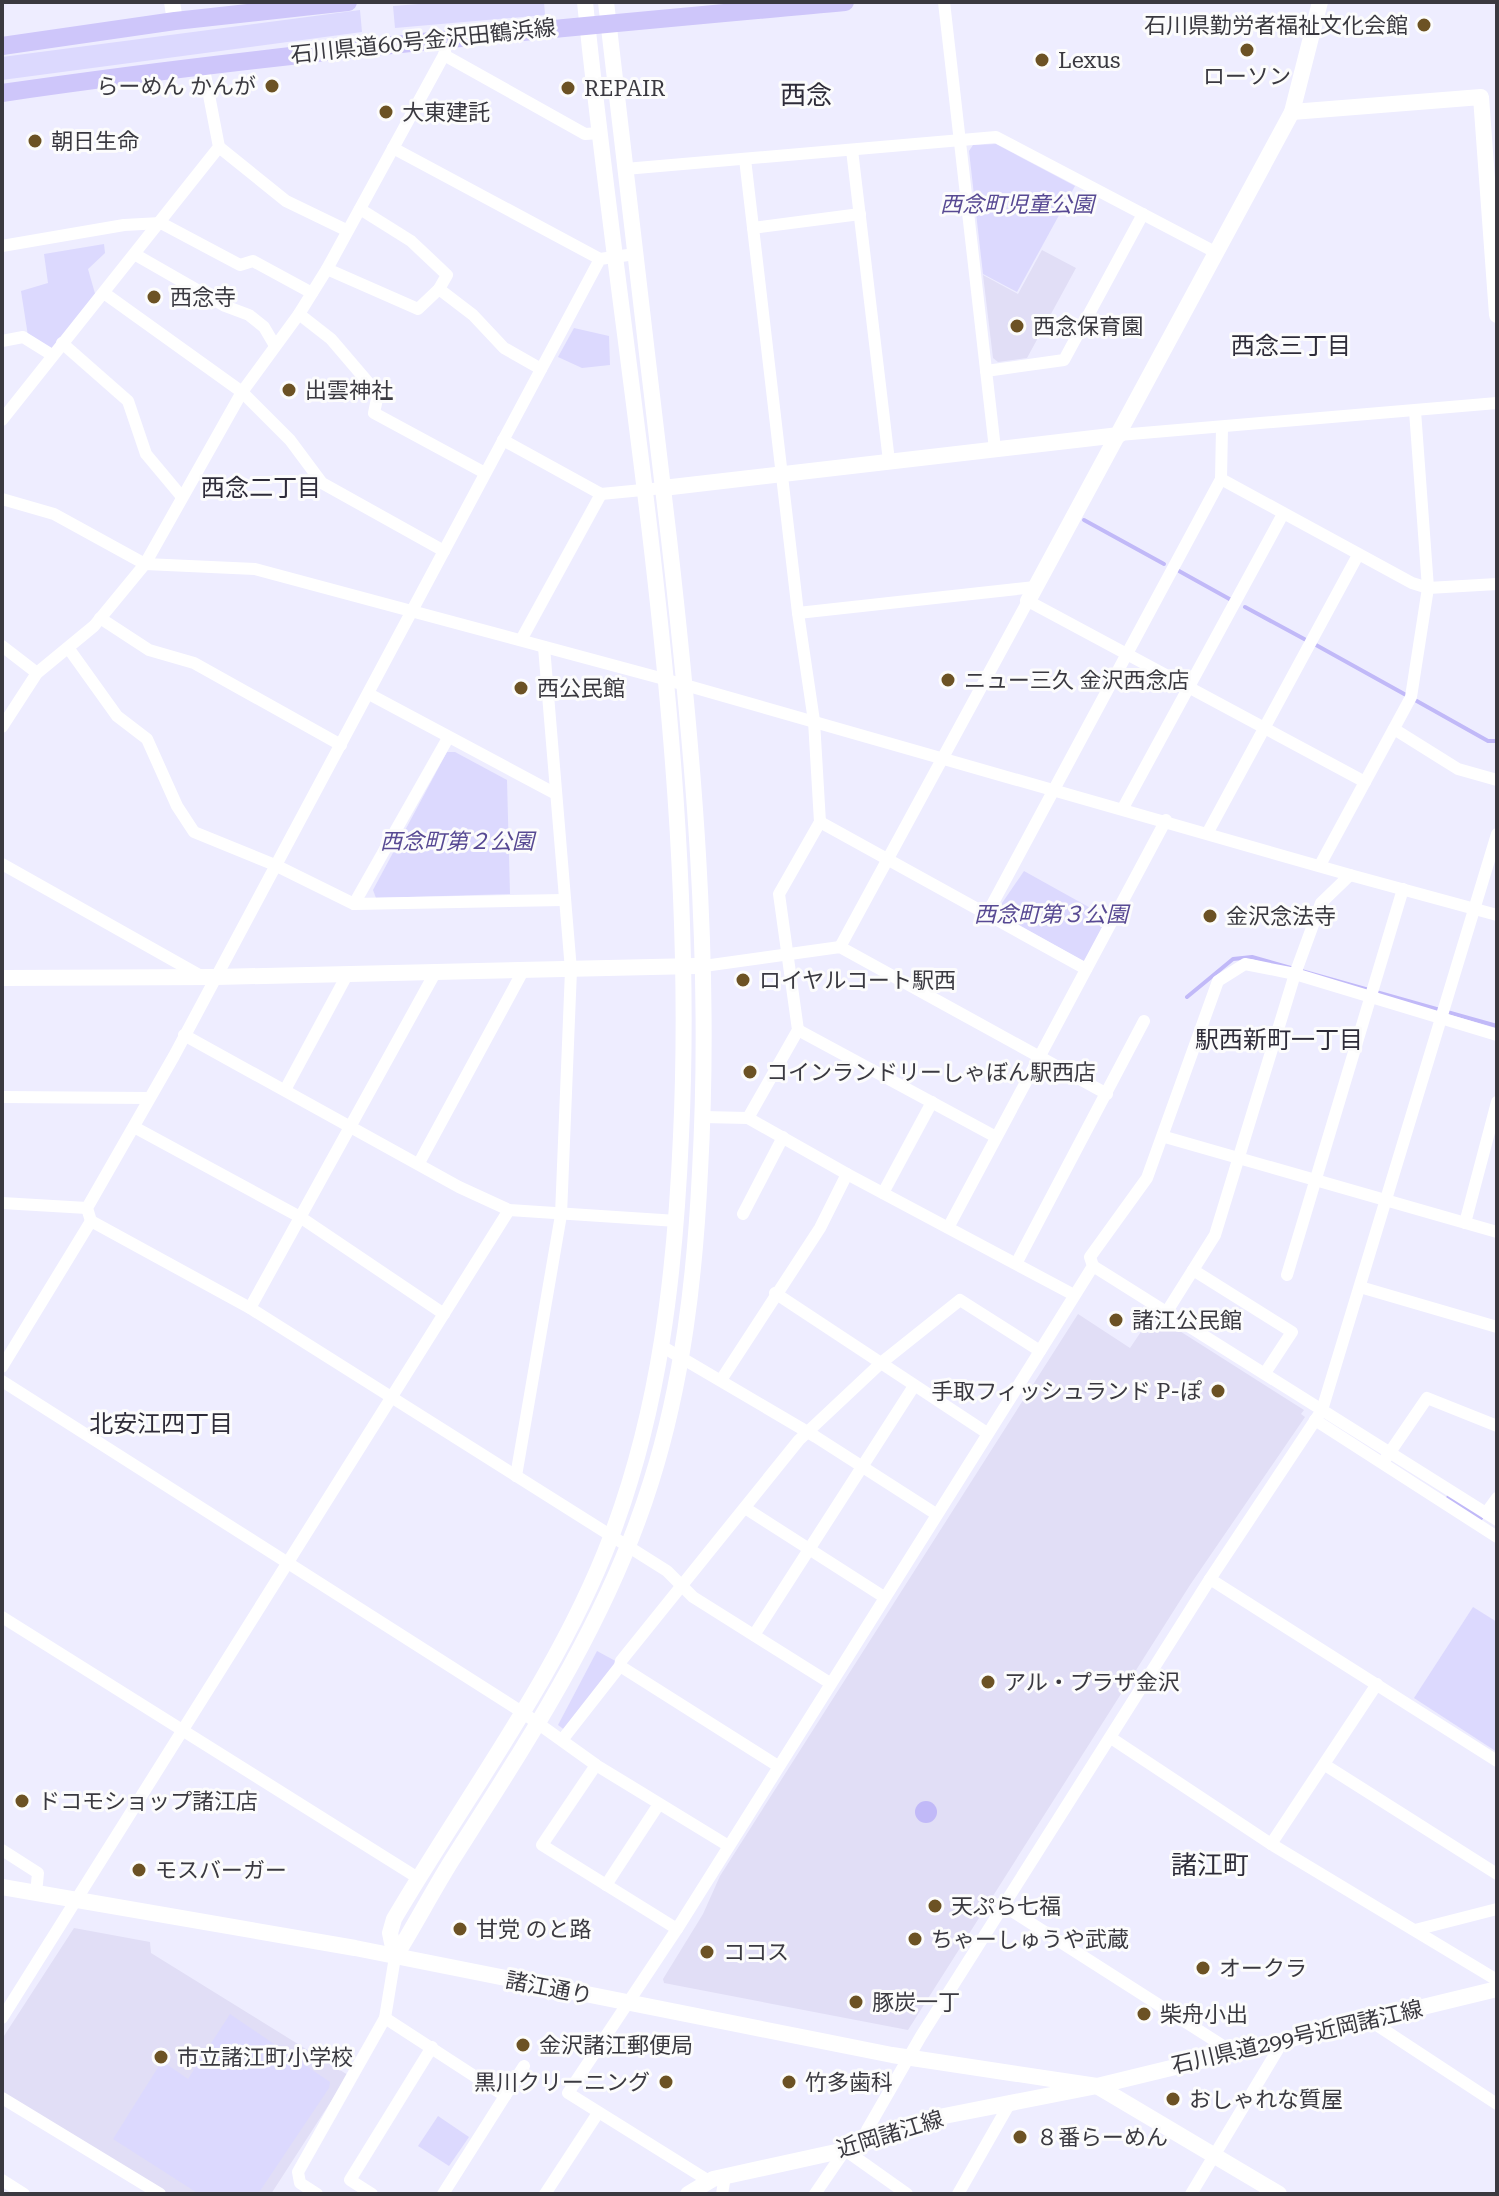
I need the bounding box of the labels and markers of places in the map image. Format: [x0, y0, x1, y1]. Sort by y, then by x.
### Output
place label: 石川県勤労者福祉文化会館 [1144, 13, 1408, 38]
marker: 石川県勤労者福祉文化会館 [1415, 16, 1433, 34]
marker: ローソン [1238, 41, 1256, 59]
place label: Lexus [1058, 48, 1121, 73]
marker: Lexus [1033, 51, 1051, 69]
place label: ローソン [1203, 64, 1291, 89]
place label: らーめん かんが [96, 74, 256, 99]
place label: REPAIR [584, 76, 666, 101]
marker: らーめん かんが [263, 77, 281, 95]
marker: REPAIR [559, 79, 577, 97]
place label: 大東建託 [402, 100, 490, 125]
marker: 大東建託 [377, 103, 395, 121]
place label: 朝日生命 [51, 129, 139, 154]
marker: 朝日生命 [26, 132, 44, 150]
place label: 西念寺 [170, 285, 236, 310]
marker: 西念寺 [145, 288, 163, 306]
place label: 西念保育園 [1033, 314, 1143, 339]
marker: 西念保育園 [1008, 317, 1026, 335]
place label: 出雲神社 [305, 378, 393, 403]
marker: 出雲神社 [280, 381, 298, 399]
place label: ニュー三久 金沢西念店 [964, 668, 1190, 693]
marker: ニュー三久 金沢西念店 [939, 671, 957, 689]
place label: 西公民館 [537, 676, 625, 701]
marker: 西公民館 [512, 679, 530, 697]
place label: 金沢念法寺 [1226, 904, 1336, 929]
marker: 金沢念法寺 [1201, 907, 1219, 925]
place label: ロイヤルコート駅西 [759, 968, 956, 993]
marker: ロイヤルコート駅西 [734, 971, 752, 989]
place label: コインランドリーしゃぼん駅西店 [766, 1060, 1096, 1085]
marker: コインランドリーしゃぼん駅西店 [741, 1063, 759, 1081]
place label: 諸江公民館 [1132, 1308, 1242, 1333]
marker: 諸江公民館 [1107, 1311, 1125, 1329]
place label: 手取フィッシュランド P-ぽ [931, 1379, 1202, 1404]
marker: 手取フィッシュランド P-ぽ [1209, 1382, 1227, 1400]
place label: アル・プラザ金沢 [1004, 1670, 1180, 1695]
marker: アル・プラザ金沢 [979, 1673, 997, 1691]
place label: ドコモショップ諸江店 [38, 1789, 258, 1814]
marker: ドコモショップ諸江店 [13, 1792, 31, 1810]
place label: モスバーガー [155, 1858, 287, 1883]
marker: モスバーガー [130, 1861, 148, 1879]
place label: 天ぷら七福 [951, 1894, 1061, 1919]
marker: 天ぷら七福 [926, 1897, 944, 1915]
place label: 甘党 のと路 [476, 1917, 592, 1942]
marker: 甘党 のと路 [451, 1920, 469, 1938]
place label: ちゃーしゅうや武蔵 [931, 1927, 1129, 1952]
marker: ちゃーしゅうや武蔵 [906, 1930, 924, 1948]
place label: ココス [723, 1940, 789, 1965]
marker: ココス [698, 1943, 716, 1961]
place label: オークラ [1219, 1956, 1307, 1981]
marker: オークラ [1194, 1959, 1212, 1977]
place label: 豚炭一丁 [872, 1990, 960, 2015]
marker: 豚炭一丁 [847, 1993, 865, 2011]
place label: 柴舟小出 [1160, 2002, 1248, 2027]
marker: 柴舟小出 [1135, 2005, 1153, 2023]
place label: 金沢諸江郵便局 [539, 2033, 693, 2058]
marker: 金沢諸江郵便局 [514, 2036, 532, 2054]
place label: 市立諸江町小学校 [177, 2045, 353, 2070]
marker: 市立諸江町小学校 [152, 2048, 170, 2066]
place label: 黒川クリーニング [474, 2070, 650, 2095]
place label: 竹多歯科 [805, 2070, 893, 2095]
marker: 黒川クリーニング [657, 2073, 675, 2091]
marker: 竹多歯科 [780, 2073, 798, 2091]
place label: おしゃれな質屋 [1189, 2087, 1343, 2112]
marker: おしゃれな質屋 [1164, 2090, 1182, 2108]
place label: ８番らーめん [1036, 2125, 1168, 2150]
marker: ８番らーめん [1011, 2128, 1029, 2146]

